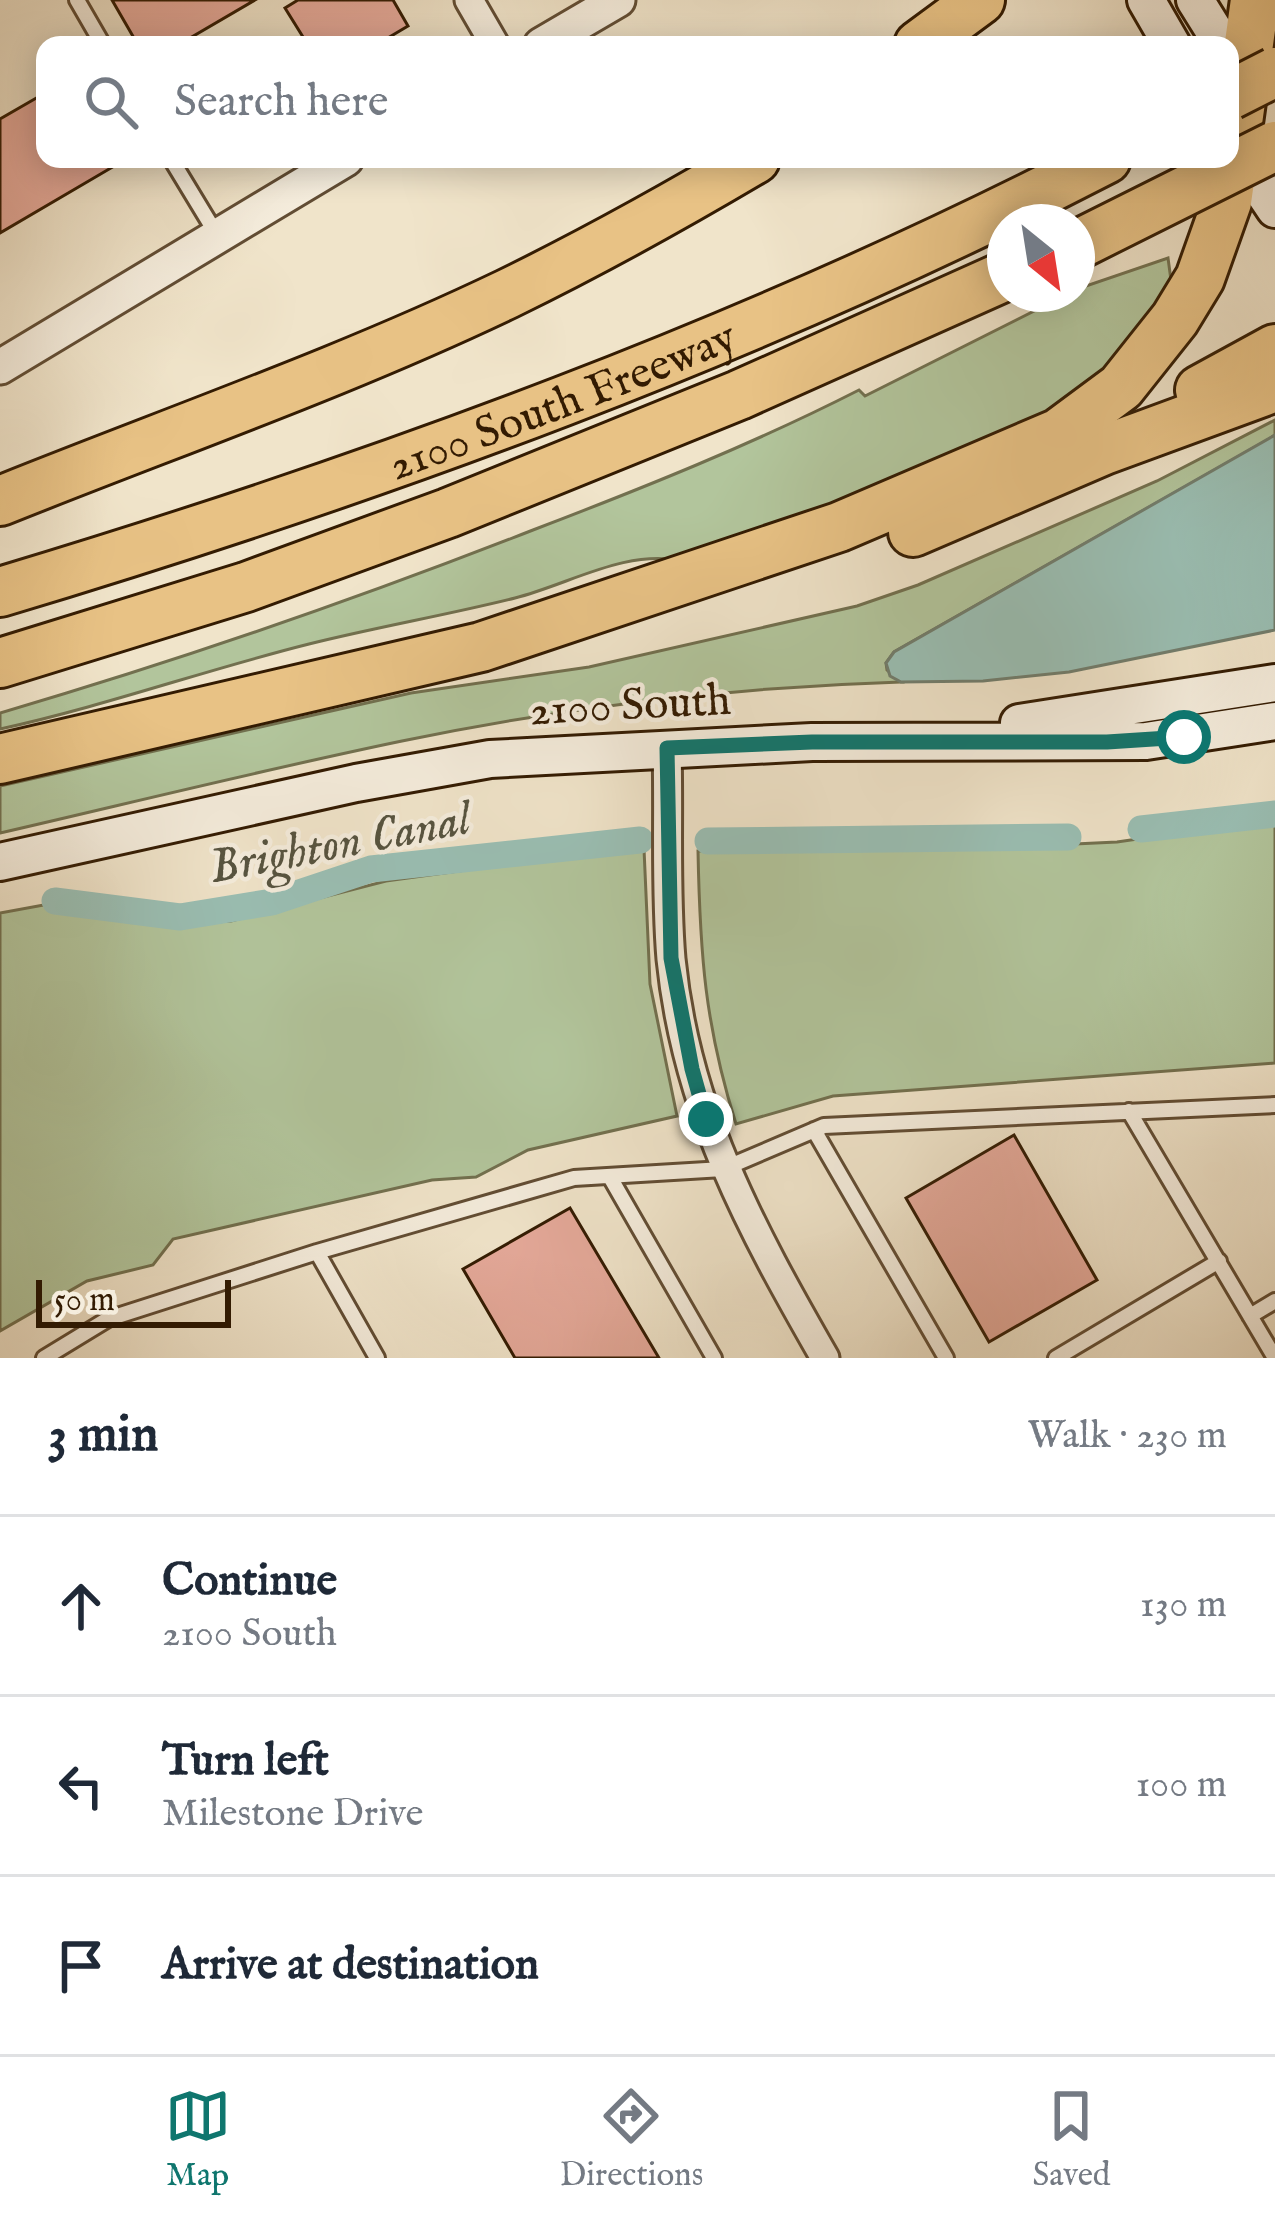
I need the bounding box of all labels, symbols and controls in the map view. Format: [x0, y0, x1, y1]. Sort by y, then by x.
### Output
search box [36, 36, 1239, 168]
icon: search [78, 69, 144, 135]
text: Search here [174, 74, 388, 131]
north arrow [987, 204, 1095, 312]
street label: 2100 South Freeway [381, 309, 746, 495]
street label: 2100 South [528, 673, 732, 740]
route start [1157, 710, 1211, 764]
water label: Brighton Canal [204, 790, 479, 900]
route end [679, 1092, 733, 1146]
scale bar [36, 1274, 231, 1327]
text: 50 m [54, 1280, 115, 1322]
text: 3 min [48, 1404, 158, 1469]
text: Walk · 230 m [1028, 1412, 1227, 1461]
text: Continue [162, 1553, 337, 1610]
icon: ahead [48, 1573, 114, 1639]
text: 130 m [1140, 1581, 1227, 1630]
text: 2100 South [162, 1610, 337, 1659]
text: Turn left [162, 1733, 329, 1790]
icon: left [48, 1753, 114, 1819]
text: 100 m [1136, 1761, 1227, 1810]
text: Milestone Drive [162, 1790, 423, 1839]
icon: arrive [48, 1933, 114, 1999]
text: Arrive at destination [162, 1937, 539, 1994]
tab: Map [165, 2083, 231, 2197]
tab: Directions [560, 2083, 703, 2197]
tab: Saved [1032, 2083, 1110, 2197]

